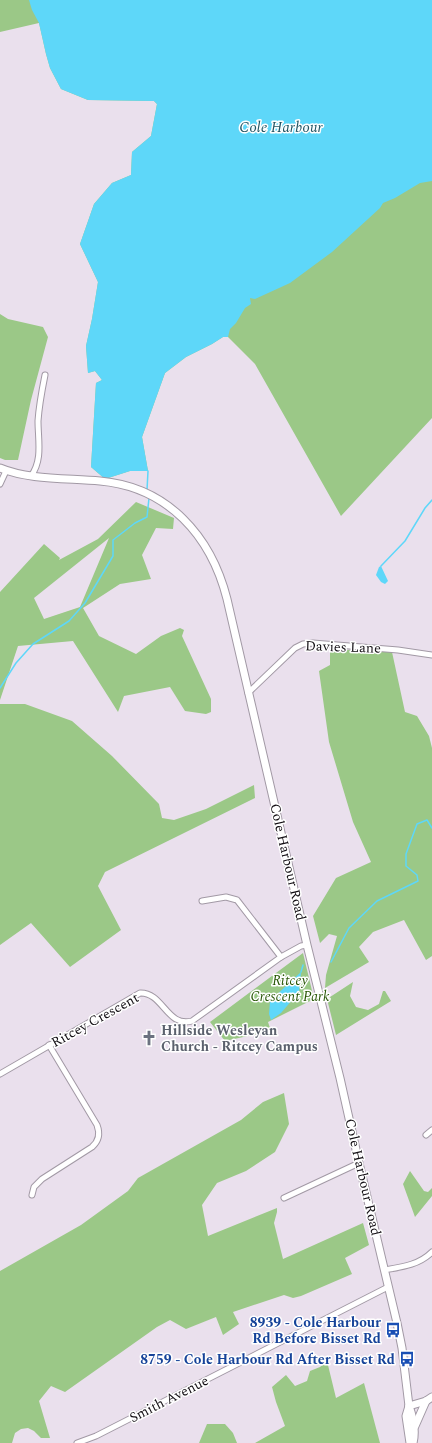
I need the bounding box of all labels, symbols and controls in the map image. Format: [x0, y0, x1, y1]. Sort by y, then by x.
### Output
water label: Cole Harbour [239, 116, 324, 139]
street label: Davies Lane [305, 635, 381, 659]
street label: Cole Harbour Road [264, 801, 312, 923]
park label: Ritcey Crescent Park [251, 970, 330, 1007]
street label: Ritcey Crescent [47, 987, 143, 1053]
place label: Hillside Wesleyan Church - Ritcey Campus [161, 1020, 318, 1057]
church icon: Hillside Wesleyan Church - Ritcey Campus [140, 1029, 158, 1047]
street label: Cole Harbour Road [339, 1116, 387, 1238]
place label: 8939 - Cole Harbour Rd Before Bisset Rd [250, 1312, 381, 1349]
bus stop icon: 8939 - Cole Harbour Rd Before Bisset Rd [384, 1321, 402, 1339]
place label: 8759 - Cole Harbour Rd After Bisset Rd [140, 1349, 395, 1370]
bus stop icon: 8759 - Cole Harbour Rd After Bisset Rd [398, 1350, 416, 1368]
street label: Smith Avenue [126, 1370, 213, 1428]

